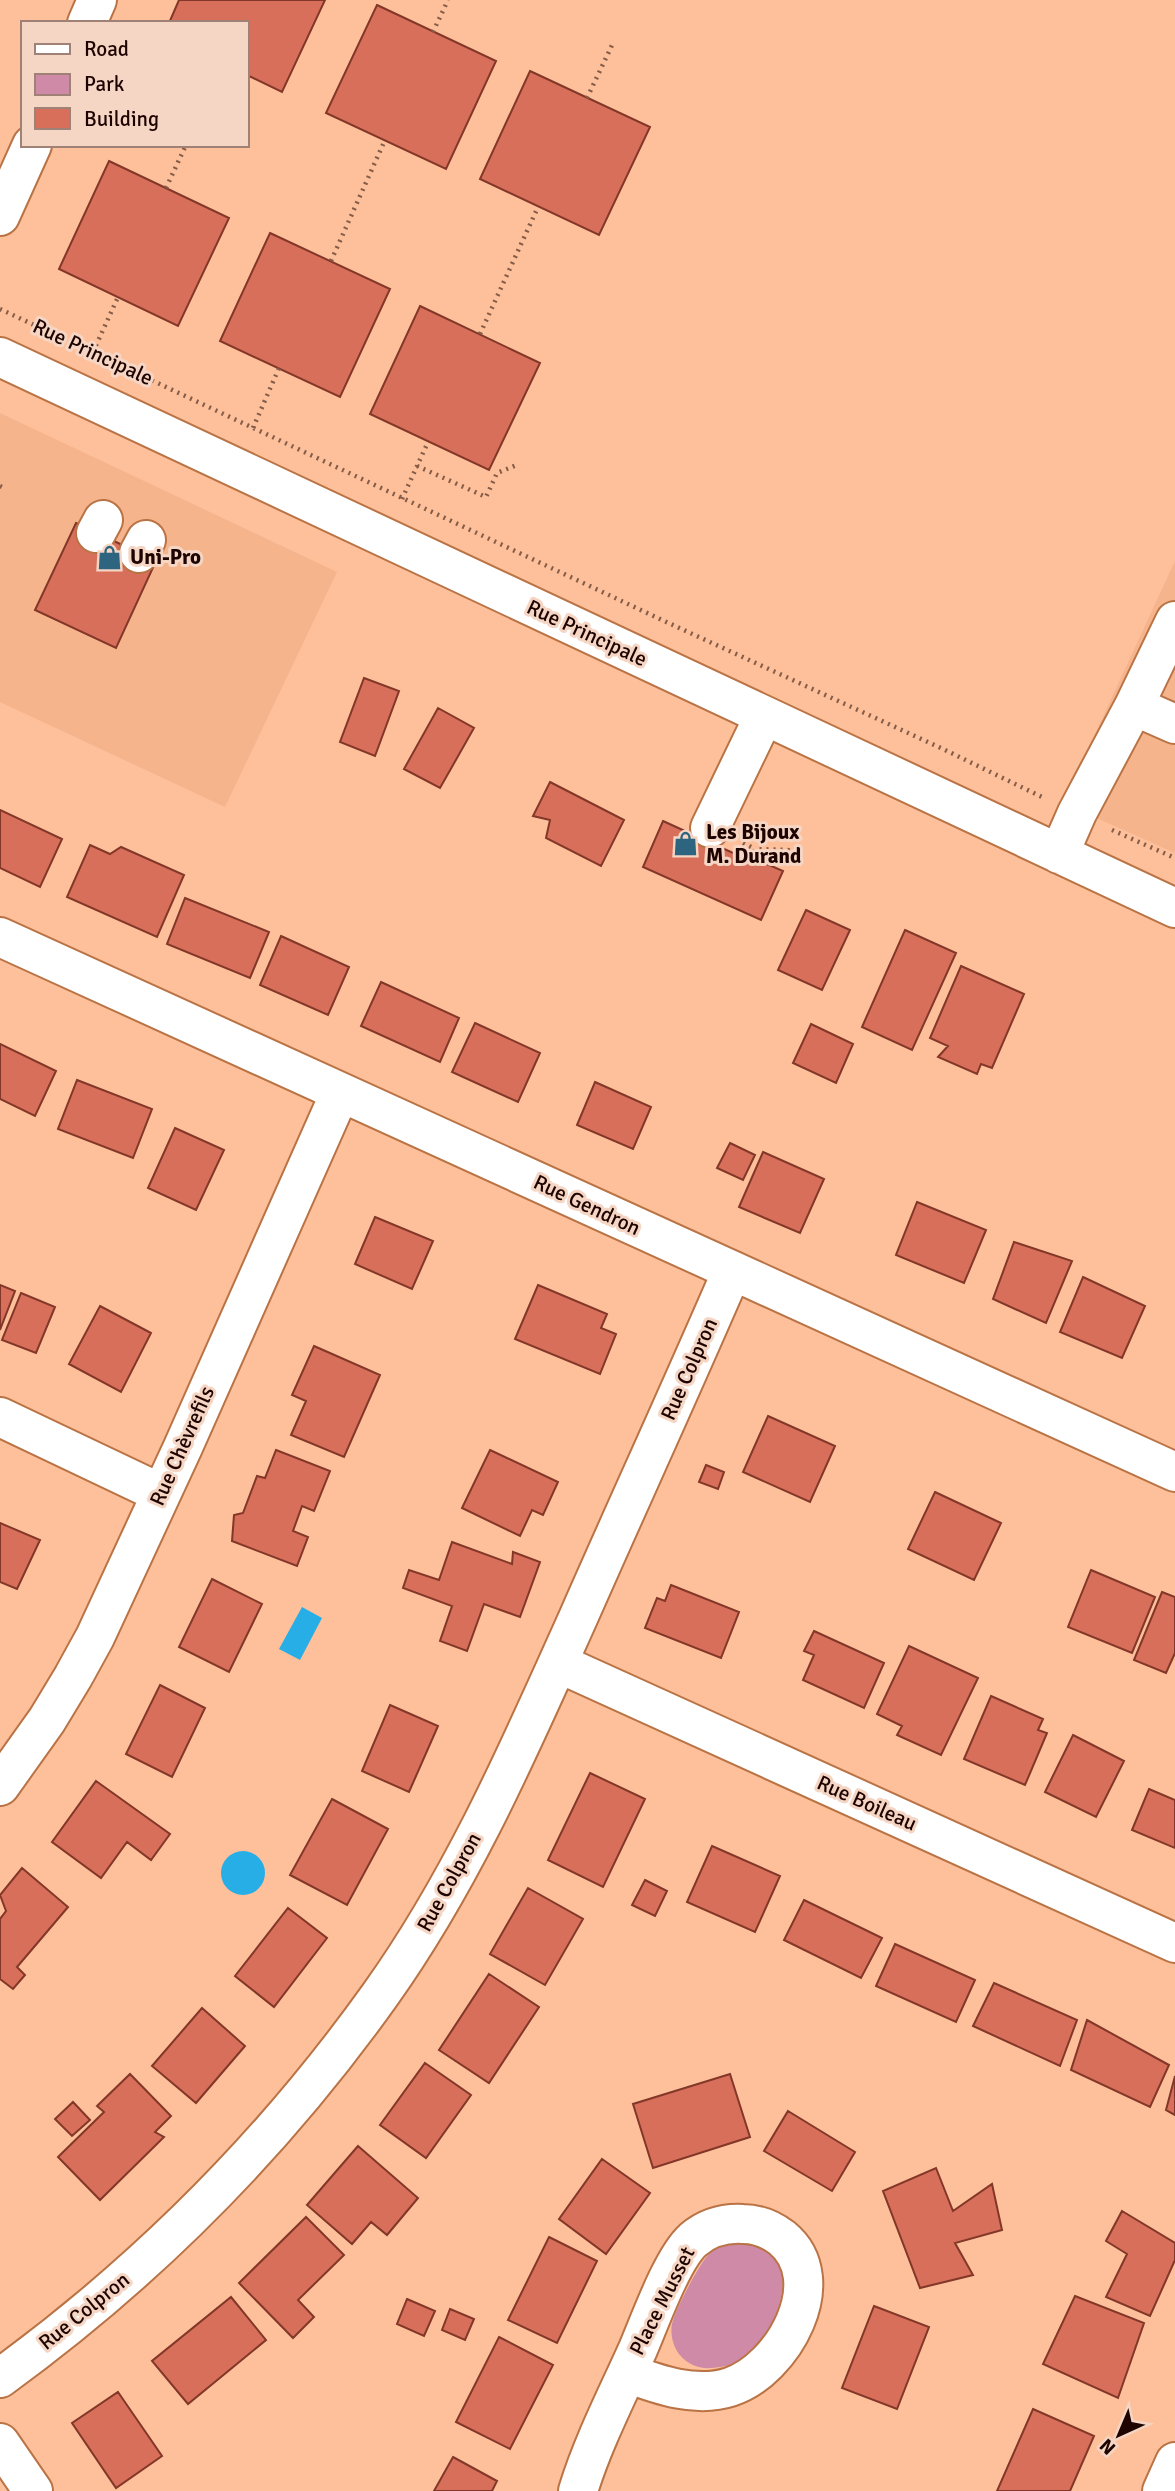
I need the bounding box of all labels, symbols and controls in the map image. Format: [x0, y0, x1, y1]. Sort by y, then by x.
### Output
legend [21, 21, 248, 147]
text: Road [84, 36, 129, 62]
text: Park [84, 71, 125, 97]
text: Building [84, 106, 159, 132]
street label: Rue Principale [29, 313, 157, 391]
shop icon: Uni-Pro [96, 543, 124, 571]
place label: Uni-Pro [130, 544, 201, 570]
street label: Rue Principale [523, 594, 651, 672]
place label: Les Bijoux M. Durand [706, 819, 801, 869]
shop icon: Les Bijoux M. Durand [672, 830, 700, 858]
street label: Rue Gendron [529, 1169, 645, 1241]
street label: Rue Colpron [655, 1314, 723, 1424]
street label: Rue Chèvrefils [144, 1382, 220, 1510]
street label: Rue Boileau [813, 1769, 921, 1837]
street label: Rue Colpron [411, 1828, 487, 1936]
street label: Place Musset [624, 2242, 700, 2360]
street label: Rue Colpron [33, 2267, 135, 2355]
north arrow [1084, 2400, 1154, 2470]
text: N [1095, 2433, 1121, 2460]

